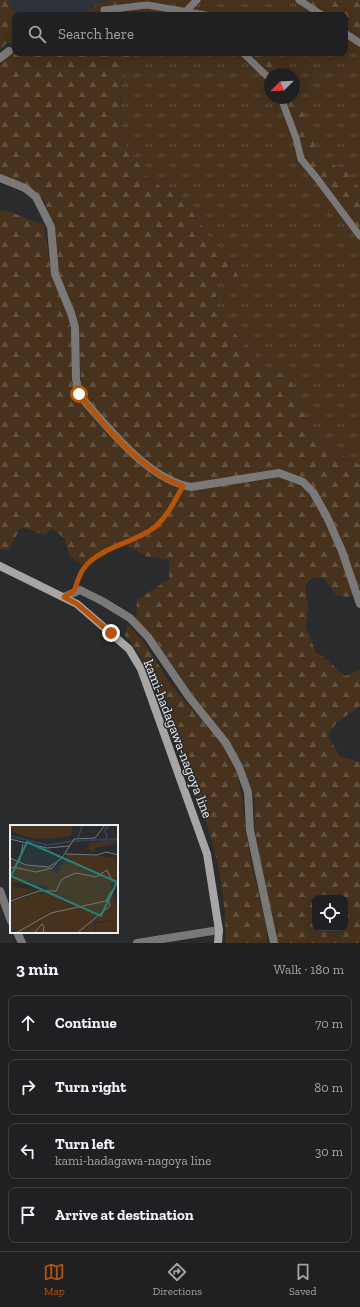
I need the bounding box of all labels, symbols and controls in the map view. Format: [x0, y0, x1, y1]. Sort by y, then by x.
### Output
search box [12, 12, 348, 56]
icon: search [26, 23, 48, 45]
text: Search here [58, 25, 134, 43]
north arrow [264, 68, 300, 104]
route start [70, 385, 88, 403]
route end [102, 624, 120, 642]
street label: kami-hadagawa-nagoya line [140, 657, 216, 821]
inset map [10, 825, 118, 933]
map controls [312, 895, 348, 931]
button: locate [312, 895, 348, 931]
text: 3 min [16, 959, 58, 979]
text: Walk · 180 m [274, 962, 344, 977]
icon: ahead [17, 1012, 39, 1034]
text: Continue [55, 1014, 117, 1032]
text: 70 m [315, 1016, 343, 1031]
icon: right [17, 1076, 39, 1098]
text: Turn right [55, 1078, 126, 1096]
text: 80 m [314, 1080, 343, 1095]
text: Turn left [55, 1135, 115, 1153]
icon: left [17, 1140, 39, 1162]
text: 30 m [315, 1144, 343, 1159]
text: kami-hadagawa-nagoya line [55, 1153, 211, 1168]
icon: arrive [17, 1204, 39, 1226]
text: Arrive at destination [55, 1206, 194, 1224]
tab: Map [43, 1261, 65, 1298]
tab: Directions [152, 1261, 202, 1298]
tab: Saved [289, 1261, 317, 1298]

